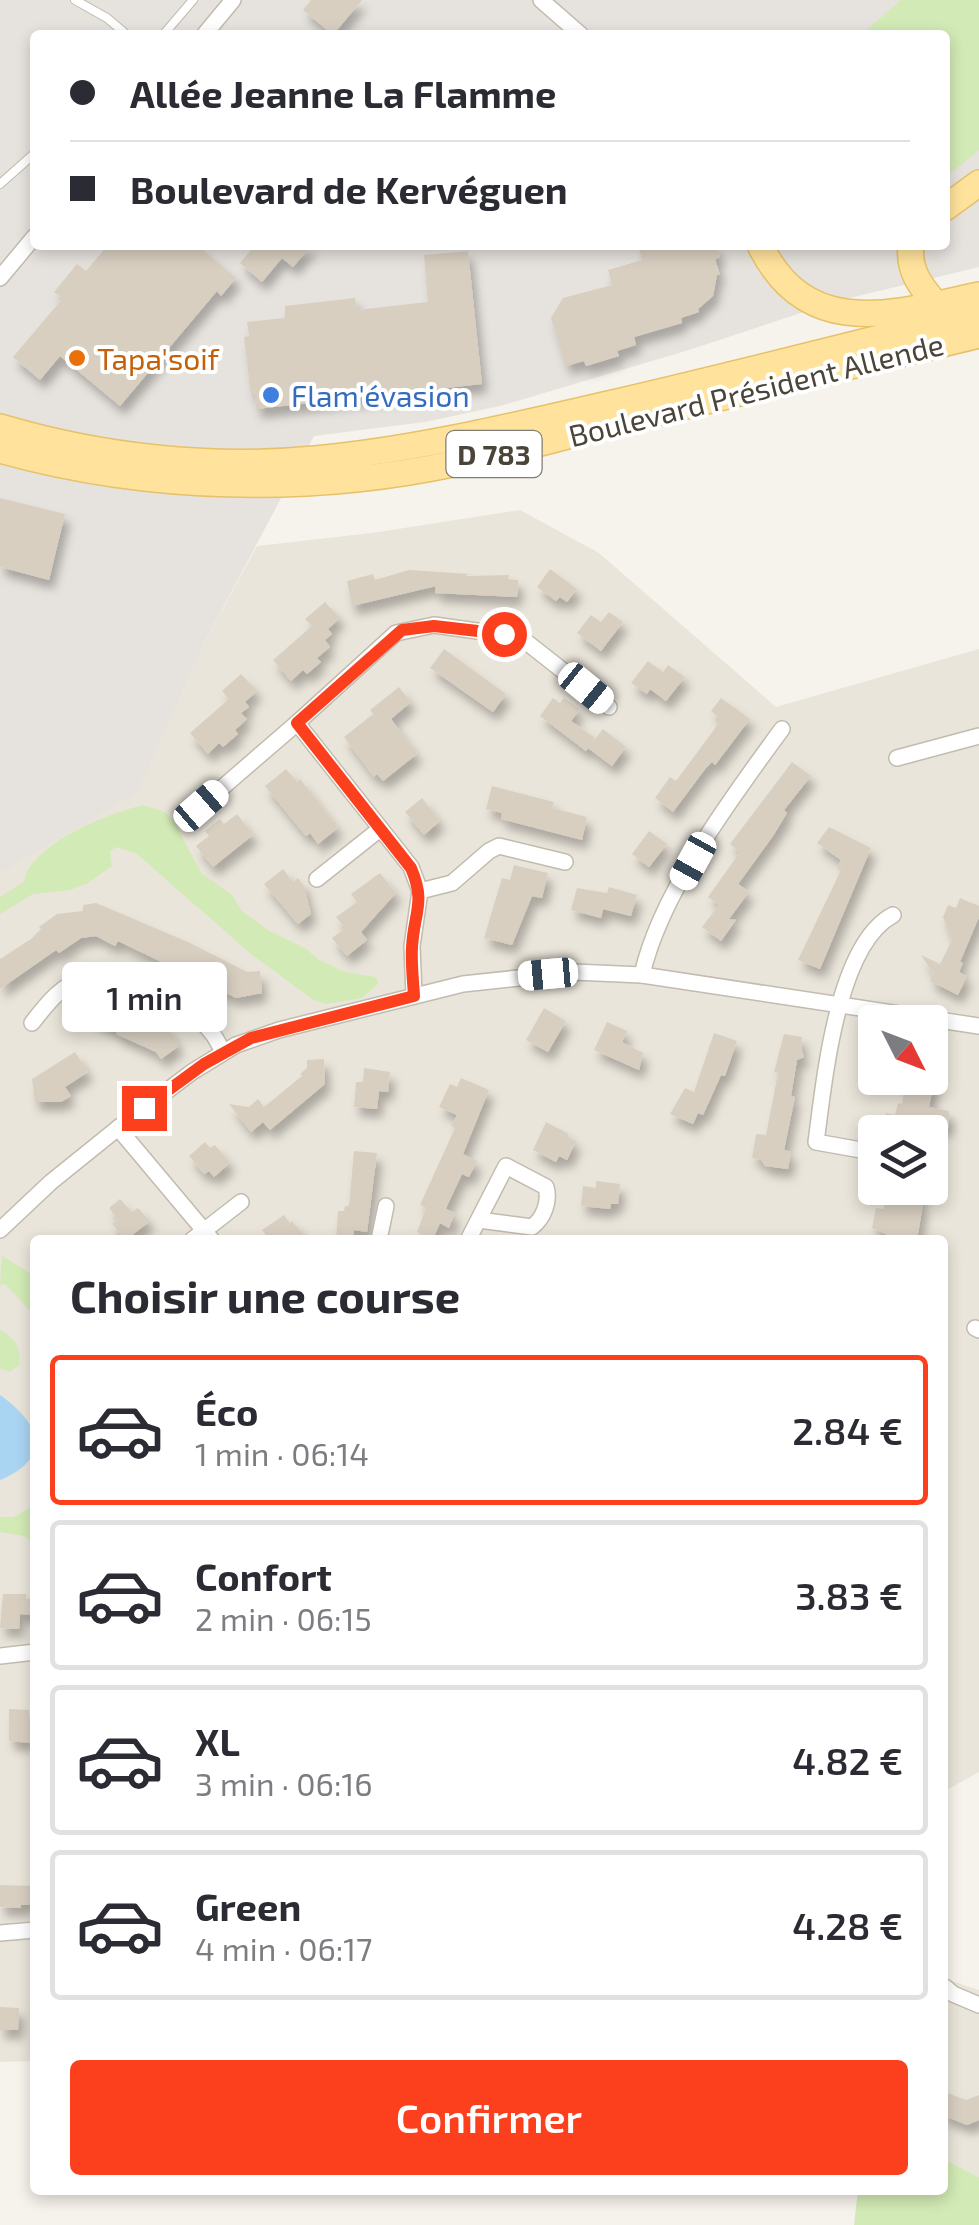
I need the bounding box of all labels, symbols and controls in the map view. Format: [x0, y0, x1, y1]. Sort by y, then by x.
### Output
text: Allée Jeanne La Flamme [130, 70, 557, 116]
text: Boulevard de Kervéguen [130, 166, 568, 212]
street label: Boulevard Président Allende [565, 325, 947, 453]
place label: Tapa'soif [97, 340, 220, 376]
marker: Tapa'soif [66, 347, 88, 369]
place label: Flam'évasion [291, 377, 470, 413]
marker: Flam'évasion [260, 384, 282, 406]
road number: D 783 [446, 431, 542, 477]
route start [482, 612, 527, 657]
car [553, 657, 619, 719]
car [169, 775, 233, 837]
car [665, 827, 721, 895]
car [517, 956, 579, 992]
callout: 1 min [62, 963, 226, 1033]
text: 1 min [107, 978, 182, 1016]
north arrow [858, 1005, 948, 1095]
map controls [858, 1005, 948, 1205]
route end [122, 1086, 167, 1131]
button: layers [858, 1115, 948, 1205]
text: Choisir une course [70, 1268, 460, 1322]
icon: car [75, 1385, 165, 1475]
text: Éco [195, 1388, 258, 1434]
text: 2.84 € [792, 1407, 903, 1453]
text: 1 min · 06:14 [195, 1434, 369, 1472]
icon: car [75, 1550, 165, 1640]
text: Confort [195, 1553, 332, 1599]
text: 3.83 € [795, 1572, 903, 1618]
text: 2 min · 06:15 [195, 1599, 372, 1637]
icon: car [75, 1715, 165, 1805]
text: XL [195, 1718, 240, 1764]
text: 4.82 € [792, 1737, 903, 1783]
text: 3 min · 06:16 [195, 1764, 373, 1802]
icon: car [75, 1880, 165, 1970]
text: Green [195, 1883, 301, 1929]
text: 4.28 € [792, 1902, 903, 1948]
text: 4 min · 06:17 [195, 1929, 372, 1967]
button: Confirmer [70, 2060, 908, 2175]

